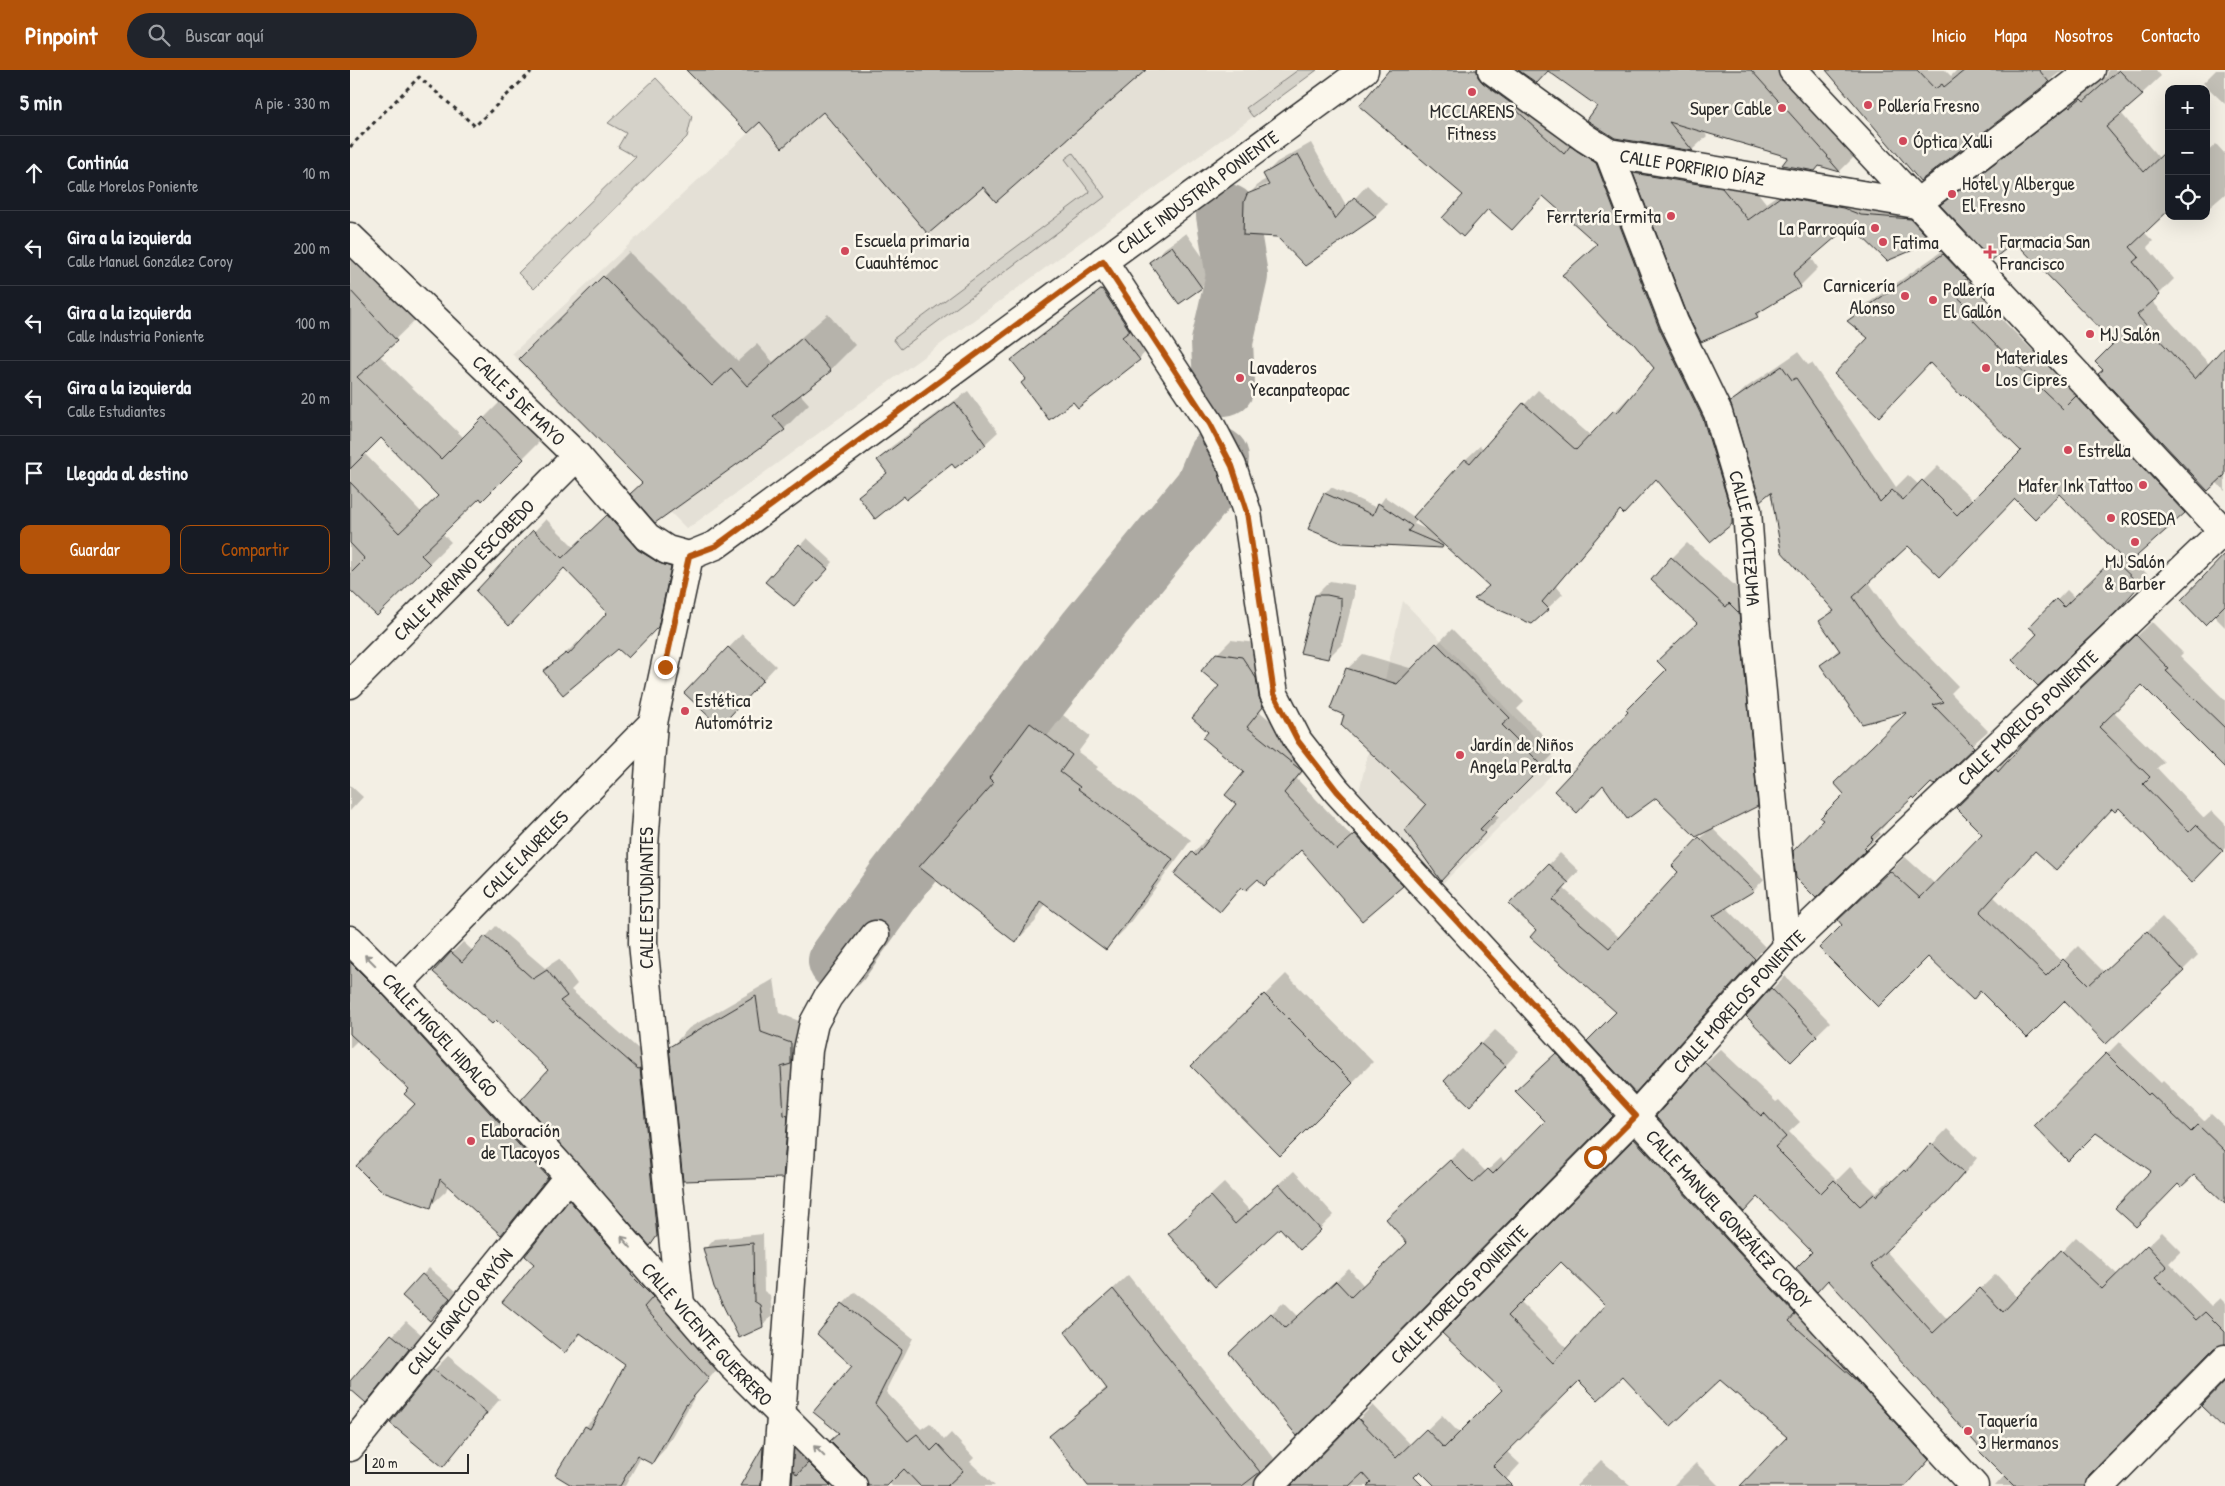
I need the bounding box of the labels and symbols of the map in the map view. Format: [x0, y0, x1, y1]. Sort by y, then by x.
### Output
marker: MCCLARENS Fitness [1466, 86, 1478, 98]
place label: Pollería Fresno [1878, 92, 1980, 118]
place label: Super Cable [1690, 95, 1772, 121]
place label: MCCLARENS Fitness [1430, 98, 1514, 146]
marker: Pollería Fresno [1862, 99, 1874, 111]
marker: Super Cable [1776, 102, 1788, 114]
street label: CALLE INDUSTRIA PONIENTE [1111, 124, 1284, 260]
place label: Óptica Xalli [1913, 128, 1993, 154]
marker: Óptica Xalli [1897, 135, 1909, 147]
street label: CALLE PORFIRIO DÍAZ [1618, 142, 1767, 192]
place label: Hotel y Albergue El Fresno [1962, 170, 2076, 218]
marker: Hotel y Albergue El Fresno [1946, 188, 1958, 200]
place label: Ferrtería Ermita [1546, 203, 1662, 229]
marker: Ferrtería Ermita [1665, 210, 1677, 222]
place label: La Parroquía [1779, 215, 1866, 241]
marker: La Parroquía [1869, 222, 1881, 234]
place label: Escuela primaria Cuauhtémoc [855, 227, 970, 275]
place label: Farmacia San Francisco [1999, 228, 2090, 276]
place label: Fatima [1892, 229, 1939, 255]
marker: Fatima [1877, 236, 1889, 248]
marker: Escuela primaria Cuauhtémoc [839, 245, 851, 257]
marker: Farmacia San Francisco [1984, 246, 1996, 258]
place label: Carnicería Alonso [1823, 272, 1896, 320]
place label: Pollería El Gallón [1943, 276, 2002, 324]
marker: Carnicería Alonso [1899, 290, 1911, 302]
marker: Pollería El Gallón [1927, 294, 1939, 306]
place label: MJ Salón [2100, 321, 2160, 347]
marker: MJ Salón [2084, 328, 2096, 340]
place label: Materiales Los Cipres [1996, 344, 2068, 392]
street label: CALLE 5 DE MAYO [467, 349, 571, 451]
place label: Lavaderos Yecanpateopac [1250, 354, 1350, 402]
marker: Materiales Los Cipres [1980, 362, 1992, 374]
marker: Lavaderos Yecanpateopac [1234, 372, 1246, 384]
place label: Estrella [2078, 437, 2131, 463]
marker: Estrella [2062, 444, 2074, 456]
street label: CALLE MOCTEZUMA [1723, 467, 1767, 607]
place label: Mafer Ink Tattoo [2018, 472, 2133, 498]
marker: Mafer Ink Tattoo [2137, 479, 2149, 491]
street label: CALLE MARIANO ESCOBEDO [387, 493, 540, 647]
place label: ROSEDA [2121, 505, 2176, 531]
marker: ROSEDA [2105, 512, 2117, 524]
marker: MJ Salón & Barber [2129, 536, 2141, 548]
place label: MJ Salón & Barber [2104, 548, 2166, 596]
street label: CALLE MORELOS PONIENTE [1951, 643, 2104, 791]
route end [654, 656, 677, 679]
place label: Estética Automótriz [695, 687, 773, 735]
marker: Estética Automótriz [679, 705, 691, 717]
place label: Jardín de Niños Angela Peralta [1470, 731, 1574, 779]
marker: Jardín de Niños Angela Peralta [1454, 749, 1466, 761]
street label: CALLE LAURELES [475, 804, 574, 905]
street label: CALLE ESTUDIANTES [633, 827, 659, 969]
street label: CALLE MORELOS PONIENTE [1666, 923, 1811, 1079]
one-way arrow [364, 954, 376, 966]
street label: CALLE MIGUEL HIDALGO [377, 967, 504, 1103]
place label: Elaboración de Tlacoyos [481, 1117, 560, 1165]
street label: CALLE MANUEL GONZÁLEZ COROY [1640, 1123, 1818, 1314]
marker: Elaboración de Tlacoyos [465, 1135, 477, 1147]
route start [1584, 1146, 1607, 1169]
street label: CALLE MORELOS PONIENTE [1384, 1218, 1534, 1369]
one-way arrow [621, 1235, 632, 1248]
street label: CALLE IGNACIO RAYÓN [400, 1243, 519, 1381]
street label: CALLE VICENTE GUERRERO [636, 1256, 779, 1412]
place label: Taquería 3 Hermanos [1978, 1407, 2059, 1455]
marker: Taquería 3 Hermanos [1962, 1425, 1974, 1437]
one-way arrow [813, 1445, 825, 1458]
scale bar [365, 1451, 469, 1474]

